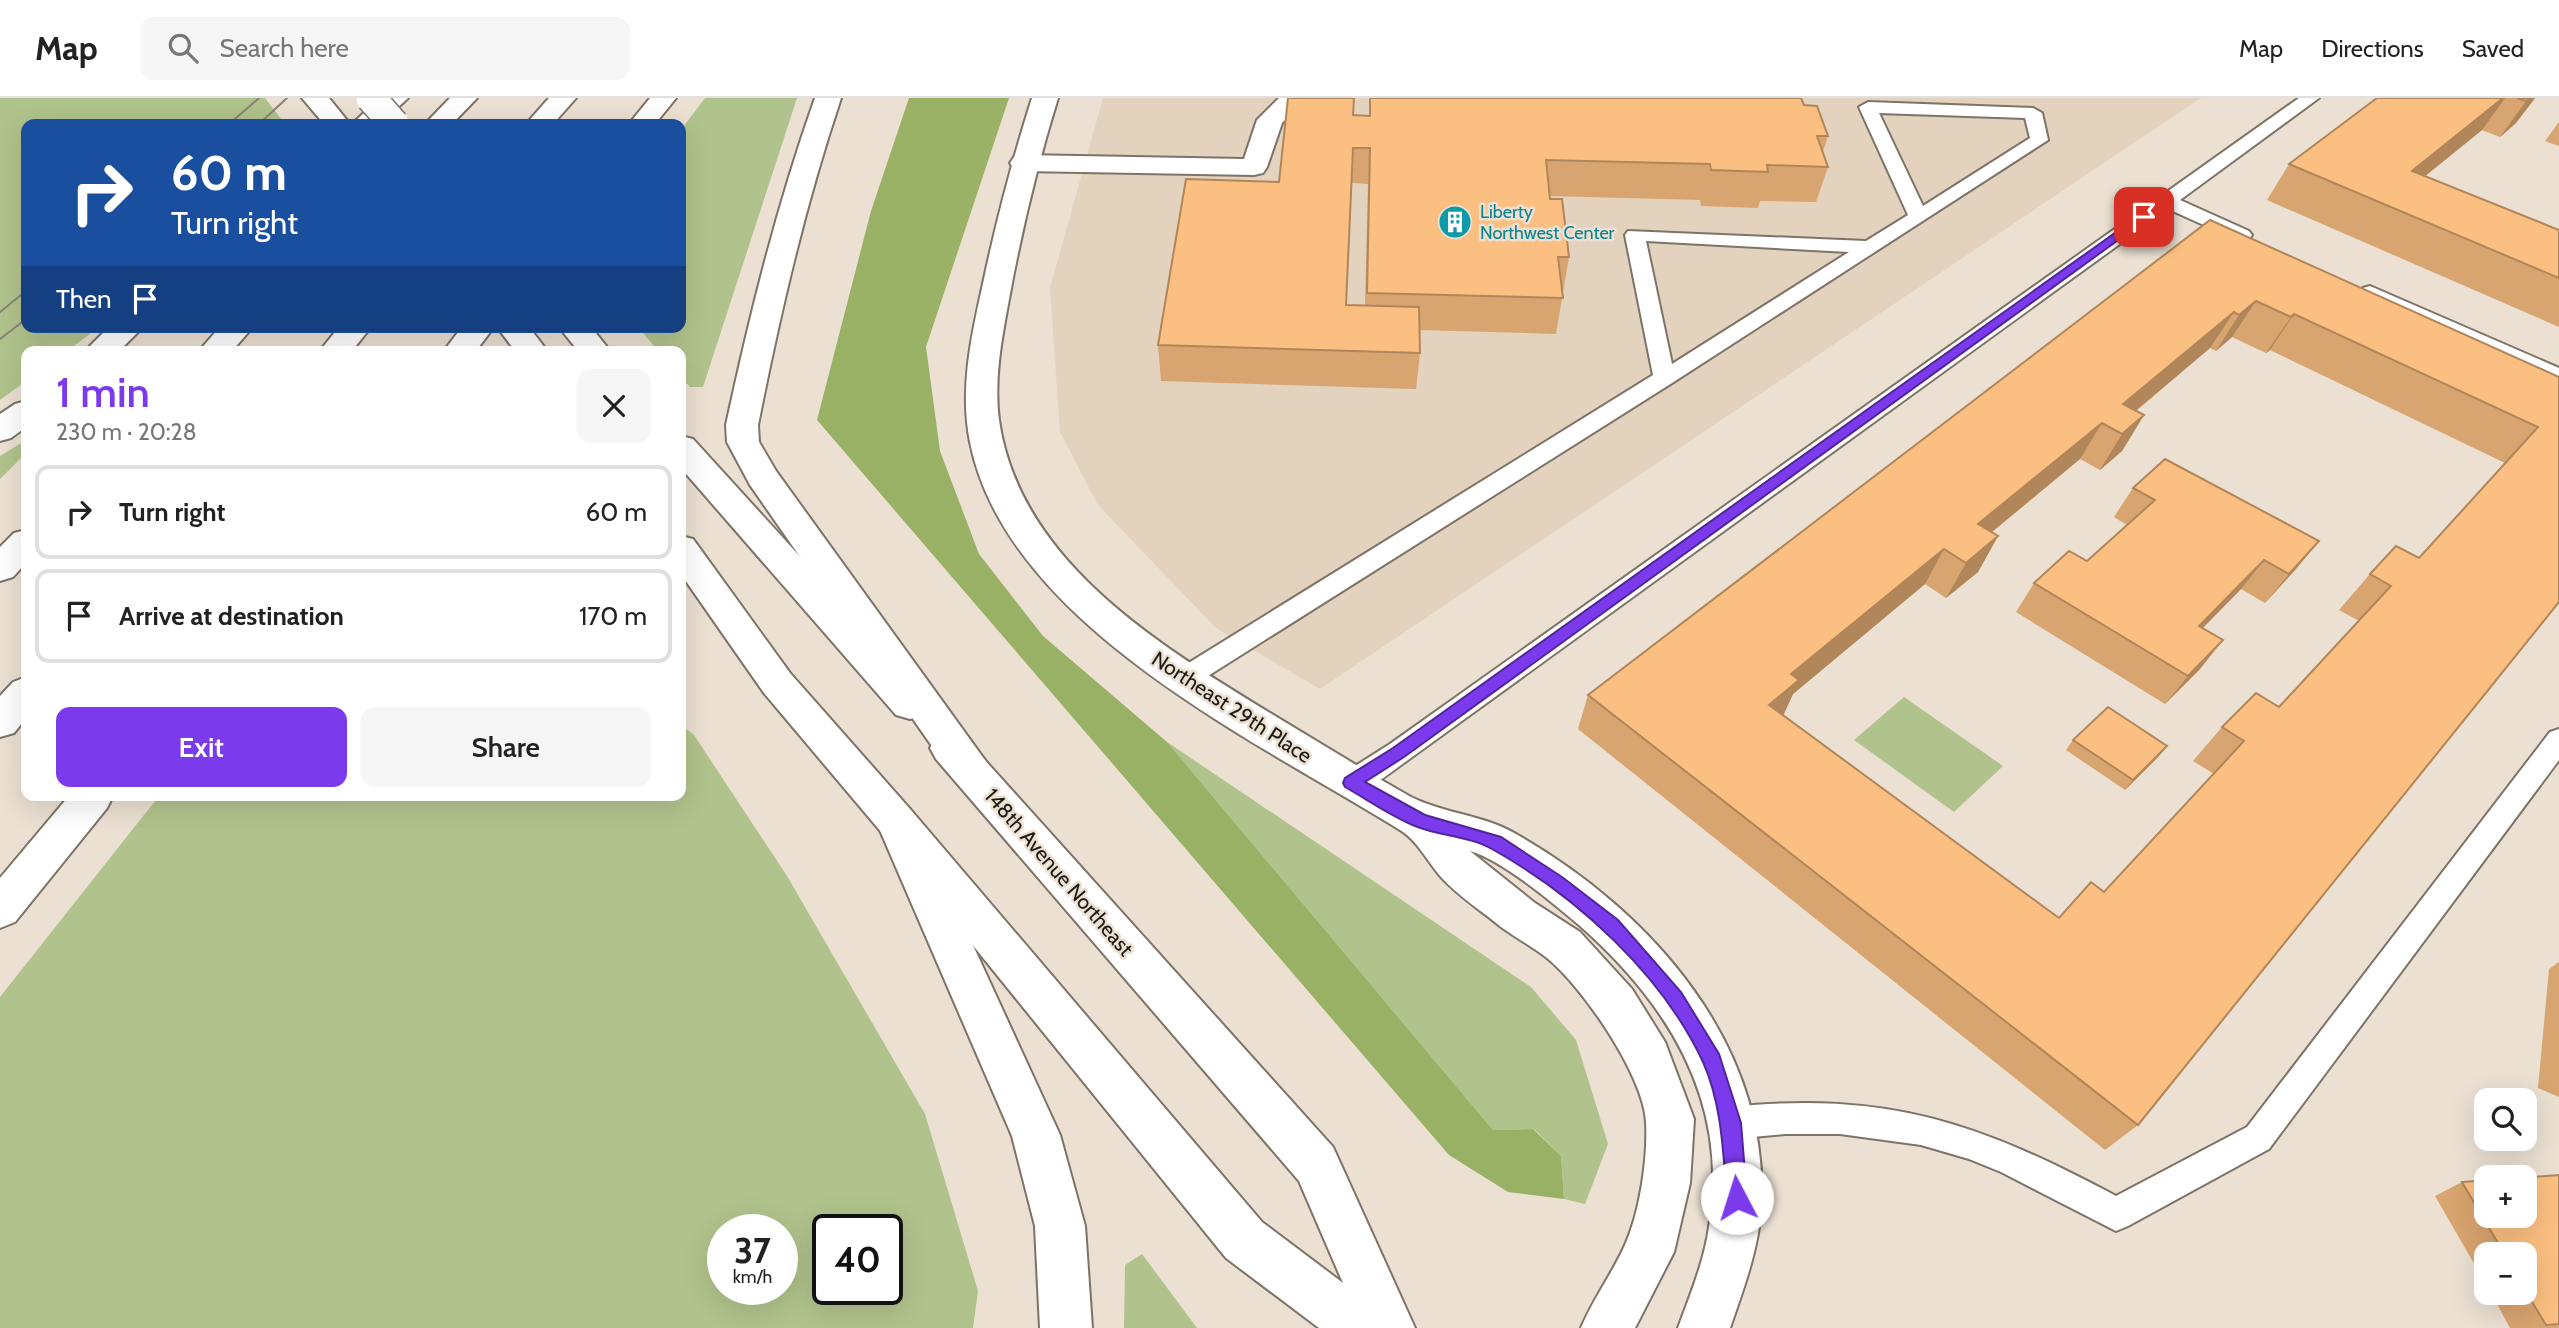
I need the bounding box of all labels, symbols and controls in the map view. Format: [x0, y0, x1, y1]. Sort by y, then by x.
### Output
search box [140, 17, 630, 80]
text: Map [35, 28, 98, 68]
icon: search [164, 29, 202, 67]
text: Search here [220, 32, 349, 64]
text: Map [2239, 34, 2283, 63]
text: Directions [2321, 34, 2424, 63]
text: Saved [2462, 34, 2524, 63]
text: 60 m [171, 143, 287, 202]
icon: right [56, 147, 147, 238]
pin [2114, 187, 2174, 247]
icon: arrive [2125, 198, 2163, 236]
place label: Liberty Northwest Center [1480, 201, 1615, 244]
text: Turn right [171, 203, 298, 242]
building icon: Liberty Northwest Center [1436, 203, 1474, 241]
icon: arrive [126, 280, 164, 318]
text: Then [56, 283, 112, 315]
text: 1 min [56, 366, 150, 418]
button: close [577, 369, 651, 443]
text: 230 m · 20:28 [56, 418, 197, 446]
icon: right [60, 493, 98, 531]
text: Turn right [119, 496, 225, 528]
text: 60 m [585, 496, 647, 528]
icon: arrive [60, 597, 98, 635]
text: Arrive at destination [119, 600, 344, 632]
text: 170 m [579, 600, 647, 632]
street label: Northeast 29th Place [1147, 646, 1317, 768]
button: Exit [56, 707, 347, 787]
button: Share [361, 707, 651, 787]
street label: 148th Avenue Northeast [979, 783, 1139, 961]
map controls [2474, 1088, 2537, 1305]
button: search [2474, 1088, 2537, 1151]
position arrow [1700, 1161, 1774, 1235]
button: + [2474, 1165, 2537, 1228]
speed limit sign: 40 [812, 1214, 903, 1305]
text: 37 [734, 1229, 771, 1272]
button: − [2474, 1242, 2537, 1305]
text: km/h [733, 1266, 772, 1288]

